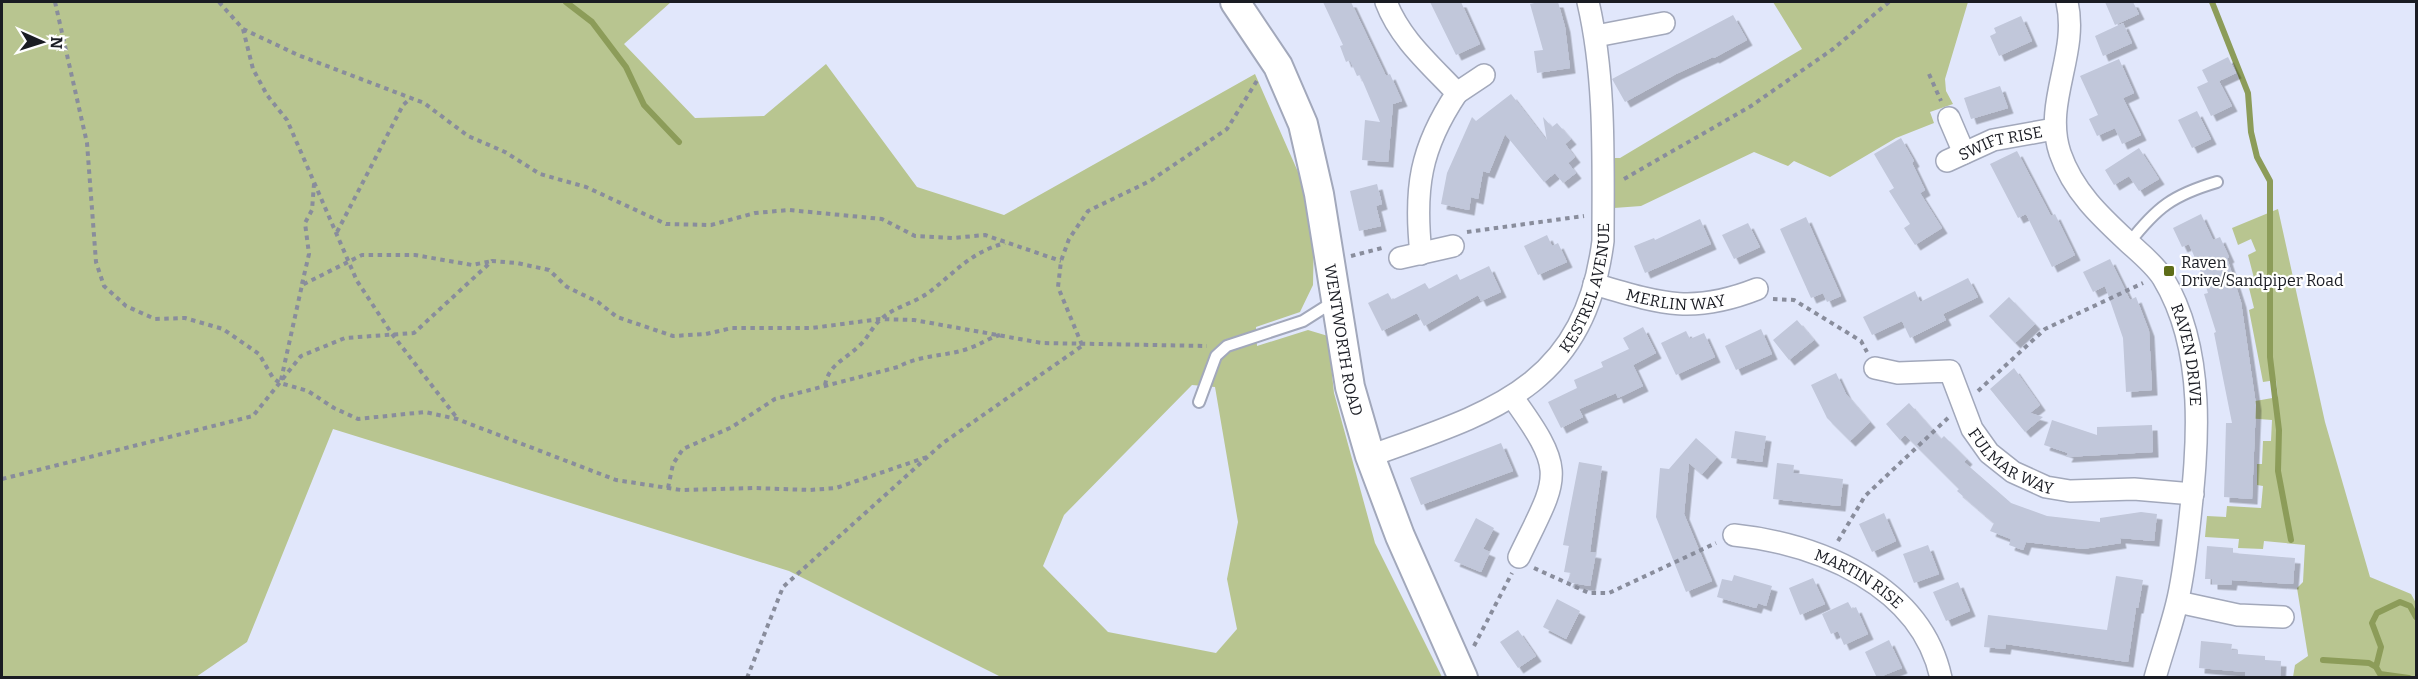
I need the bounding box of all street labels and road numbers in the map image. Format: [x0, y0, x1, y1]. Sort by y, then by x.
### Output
street label: SWIFT RISE [1955, 122, 2044, 165]
street label: KESTREL AVENUE [1555, 223, 1613, 356]
street label: WENTWORTH ROAD [1320, 263, 1367, 418]
street label: MERLIN WAY [1624, 285, 1728, 314]
street label: RAVEN DRIVE [2167, 301, 2205, 407]
street label: FULMAR WAY [1964, 424, 2056, 498]
street label: MARTIN RISE [1812, 545, 1907, 612]

